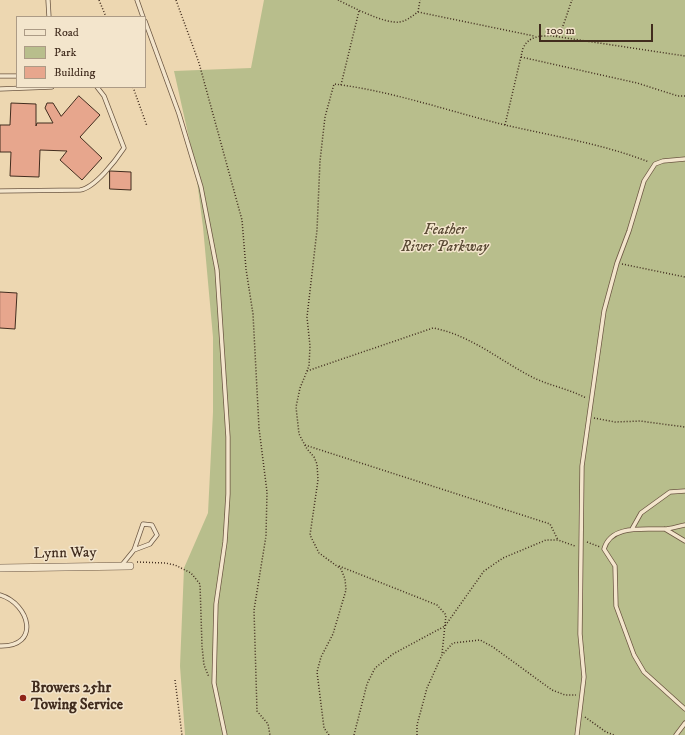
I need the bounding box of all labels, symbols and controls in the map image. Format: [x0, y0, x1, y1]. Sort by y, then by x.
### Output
legend [16, 16, 146, 88]
scale bar [541, 16, 655, 42]
text: 100 m [546, 23, 575, 38]
text: Road [54, 25, 79, 40]
text: Park [54, 45, 76, 60]
text: Building [54, 65, 95, 80]
park label: Feather River Parkway [401, 222, 489, 257]
street label: Lynn Way [33, 544, 97, 564]
place label: Browers 25hr Towing Service [31, 680, 123, 715]
marker: Browers 25hr Towing Service [18, 693, 28, 703]

